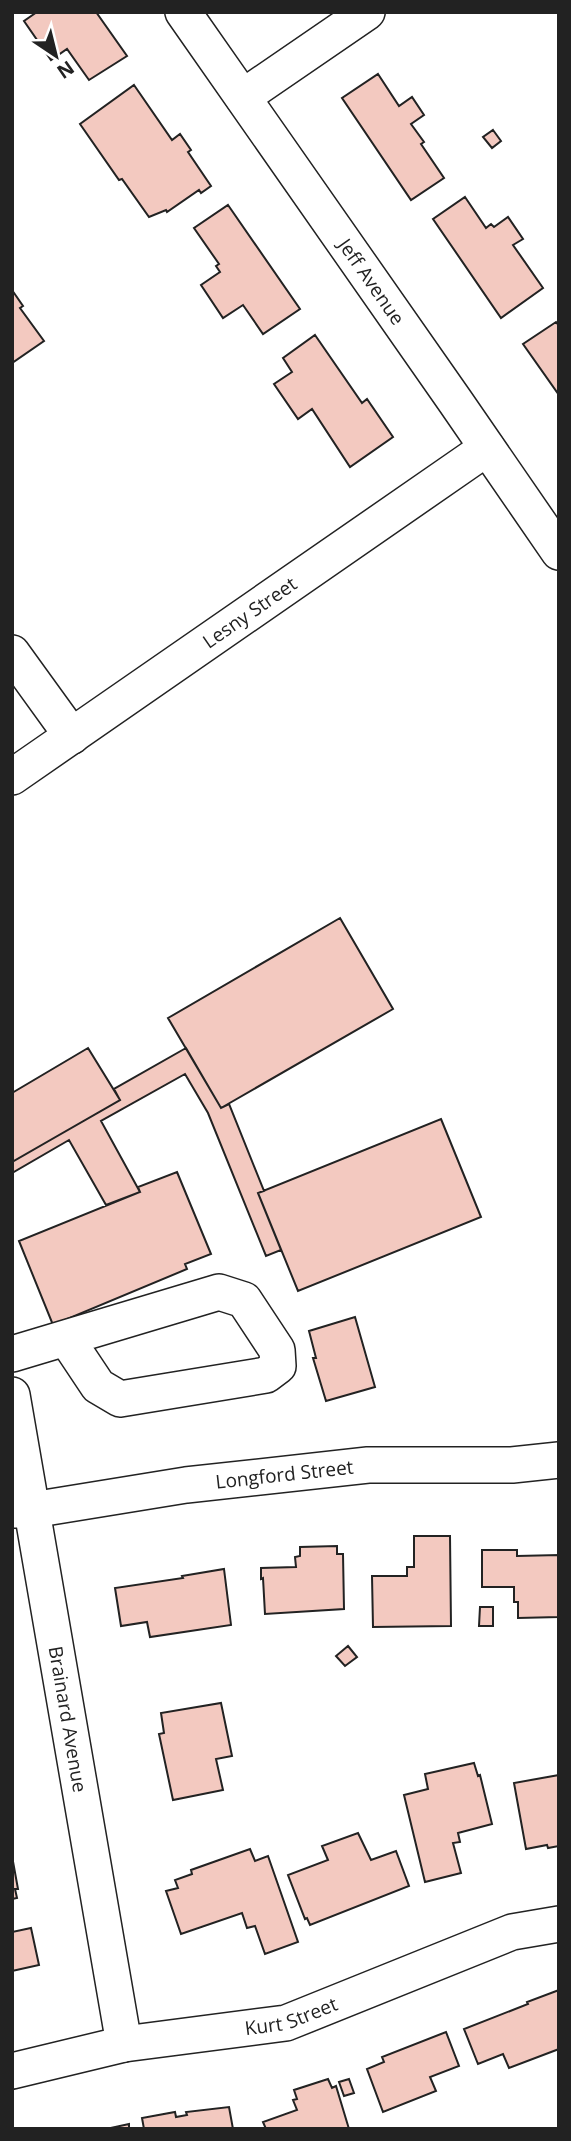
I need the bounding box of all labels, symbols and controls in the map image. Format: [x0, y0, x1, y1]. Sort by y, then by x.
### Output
north arrow [21, 21, 91, 91]
text: N [52, 55, 80, 85]
street label: Jeff Avenue [331, 232, 411, 330]
street label: Lesny Street [197, 571, 302, 654]
street label: Longford Street [214, 1454, 355, 1495]
street label: Brainard Avenue [43, 1644, 93, 1794]
street label: Kurt Street [243, 1991, 341, 2041]

